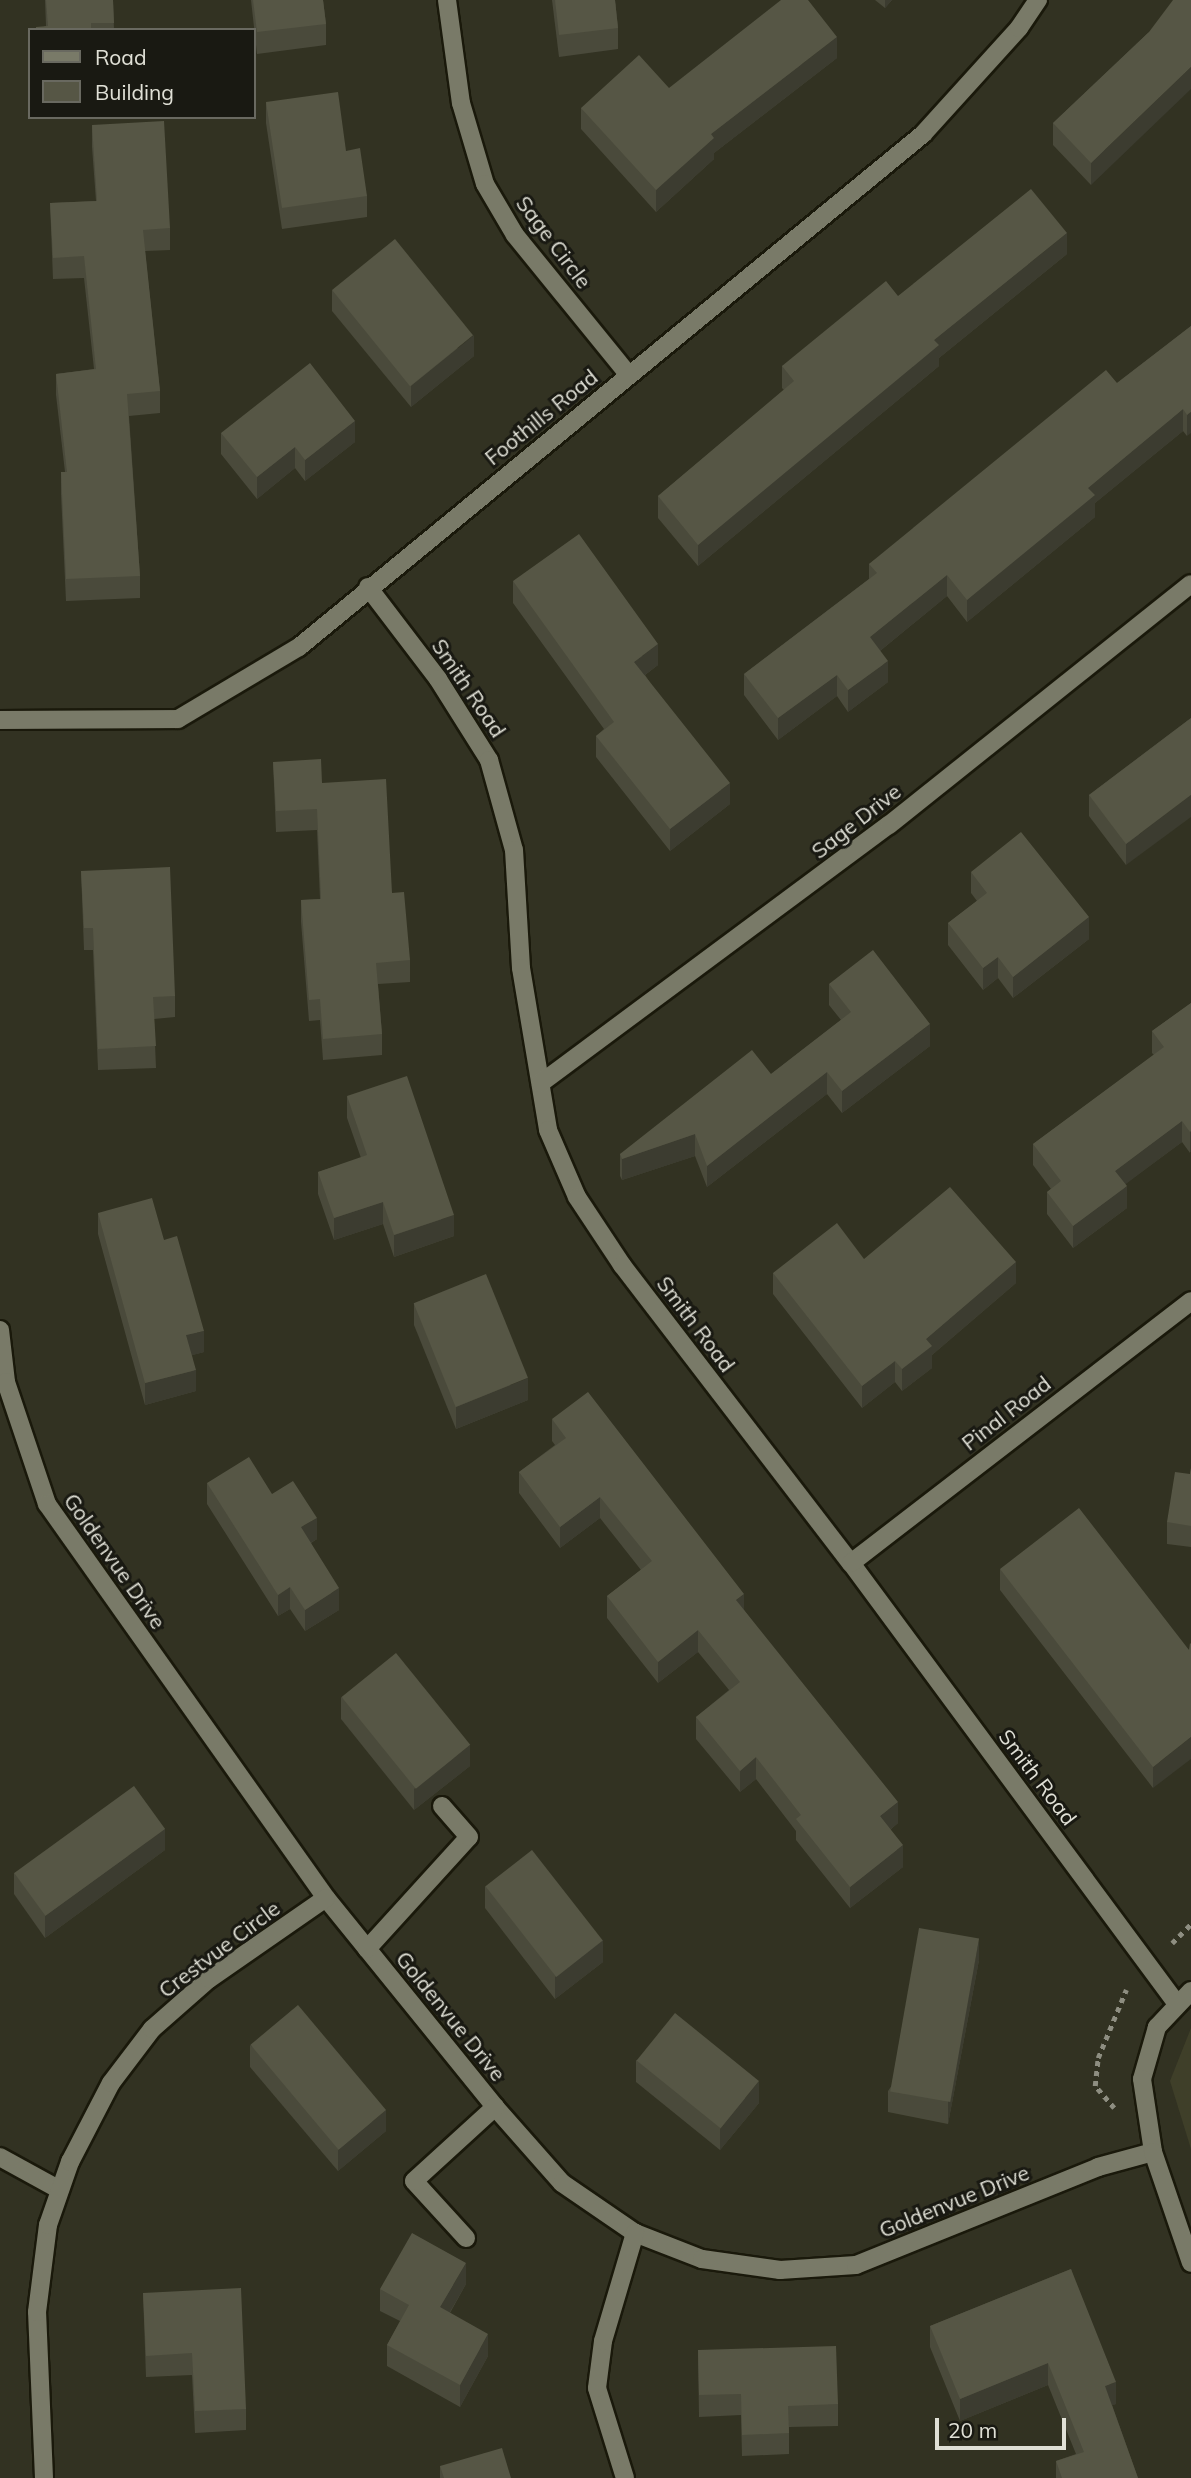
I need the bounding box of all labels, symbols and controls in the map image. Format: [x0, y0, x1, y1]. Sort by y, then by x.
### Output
legend [28, 28, 256, 119]
text: Road [95, 44, 146, 70]
text: Building [95, 79, 174, 105]
street label: Sage Circle [511, 191, 597, 293]
street label: Foothills Road [480, 364, 602, 470]
street label: Smith Road [427, 634, 511, 742]
street label: Sage Drive [806, 778, 906, 864]
street label: Smith Road [652, 1271, 740, 1377]
street label: Pinal Road [957, 1371, 1055, 1455]
street label: Goldenvue Drive [59, 1488, 171, 1634]
street label: Smith Road [994, 1724, 1082, 1830]
street label: Crestvue Circle [154, 1895, 284, 2003]
street label: Goldenvue Drive [391, 1946, 511, 2086]
street label: Goldenvue Drive [875, 2159, 1033, 2243]
scale bar [939, 2404, 1070, 2448]
text: 20 m [948, 2417, 997, 2443]

